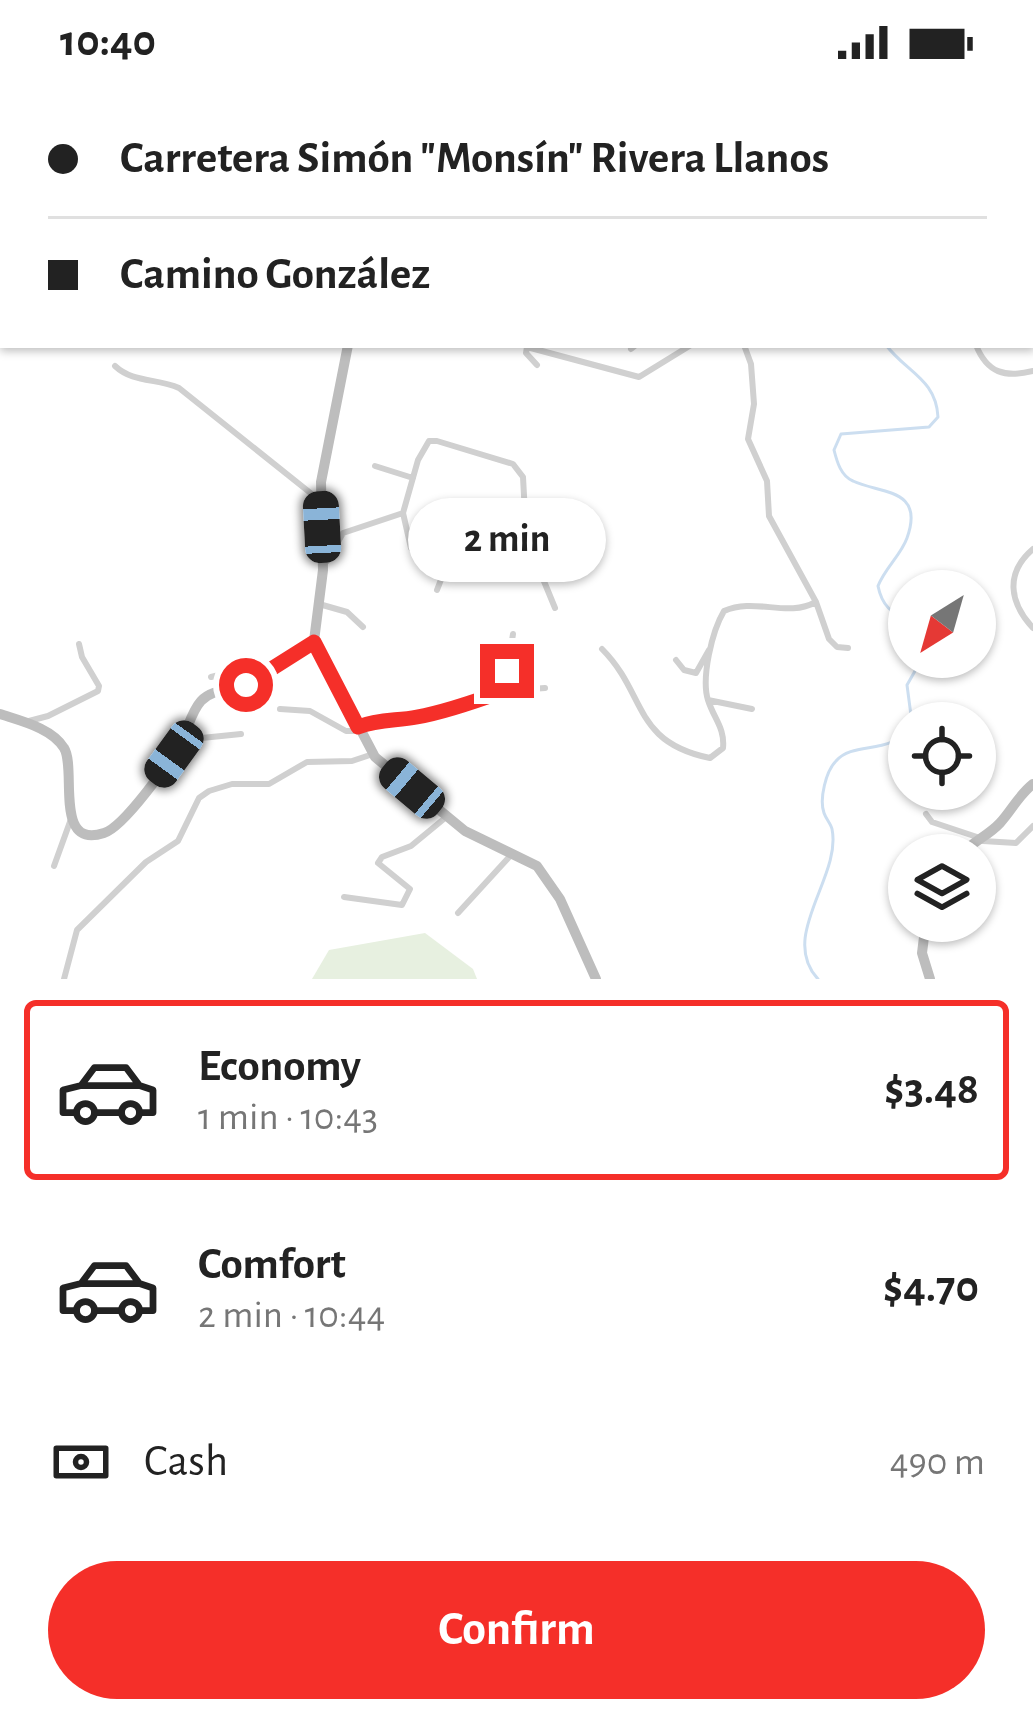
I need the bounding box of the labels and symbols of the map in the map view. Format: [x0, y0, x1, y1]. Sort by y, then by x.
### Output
car [302, 490, 342, 564]
callout: 2 min [408, 497, 606, 581]
north arrow [888, 570, 996, 678]
route end [480, 644, 534, 698]
route start [219, 658, 273, 712]
car [138, 714, 210, 794]
car [373, 751, 451, 825]

